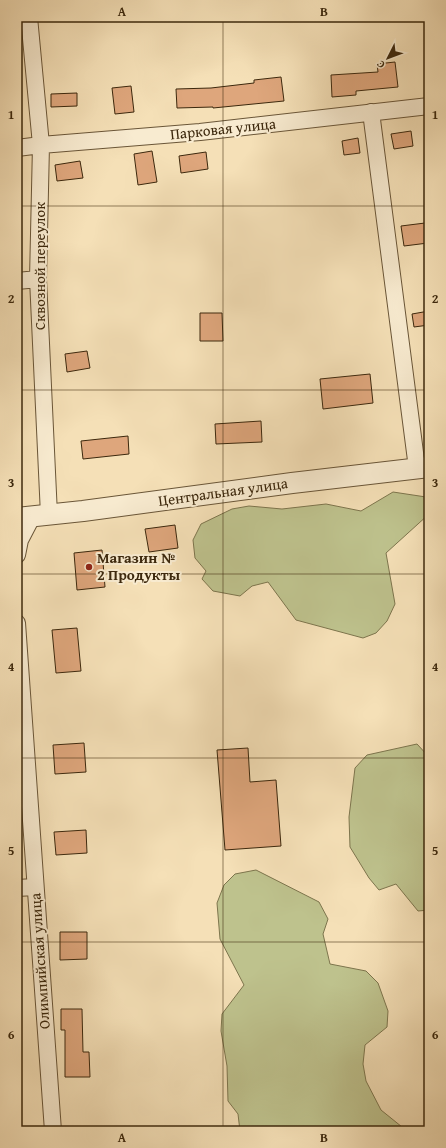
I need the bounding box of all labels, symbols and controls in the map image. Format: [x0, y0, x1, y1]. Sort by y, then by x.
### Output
text: A [118, 2, 127, 21]
text: B [320, 2, 328, 21]
north arrow [368, 38, 408, 78]
text: С [373, 57, 389, 72]
text: 1 [8, 105, 14, 124]
text: 1 [432, 105, 438, 124]
street label: Парковая улица [169, 112, 278, 144]
street label: Сквозной переулок [29, 202, 50, 330]
text: 2 [8, 289, 15, 308]
text: 2 [432, 289, 439, 308]
street label: Центральная улица [157, 472, 290, 511]
text: 3 [8, 473, 14, 492]
text: 3 [432, 473, 438, 492]
place label: Магазин № 2 Продукты [97, 547, 180, 585]
marker: Магазин № 2 Продукты [84, 562, 94, 572]
text: 4 [8, 657, 15, 676]
text: 4 [432, 657, 439, 676]
text: 5 [8, 841, 15, 860]
text: 5 [432, 841, 439, 860]
street label: Олимпийская улица [24, 891, 55, 1030]
text: 6 [8, 1025, 15, 1044]
text: 6 [432, 1025, 439, 1044]
text: A [118, 1128, 127, 1147]
text: B [320, 1128, 328, 1147]

